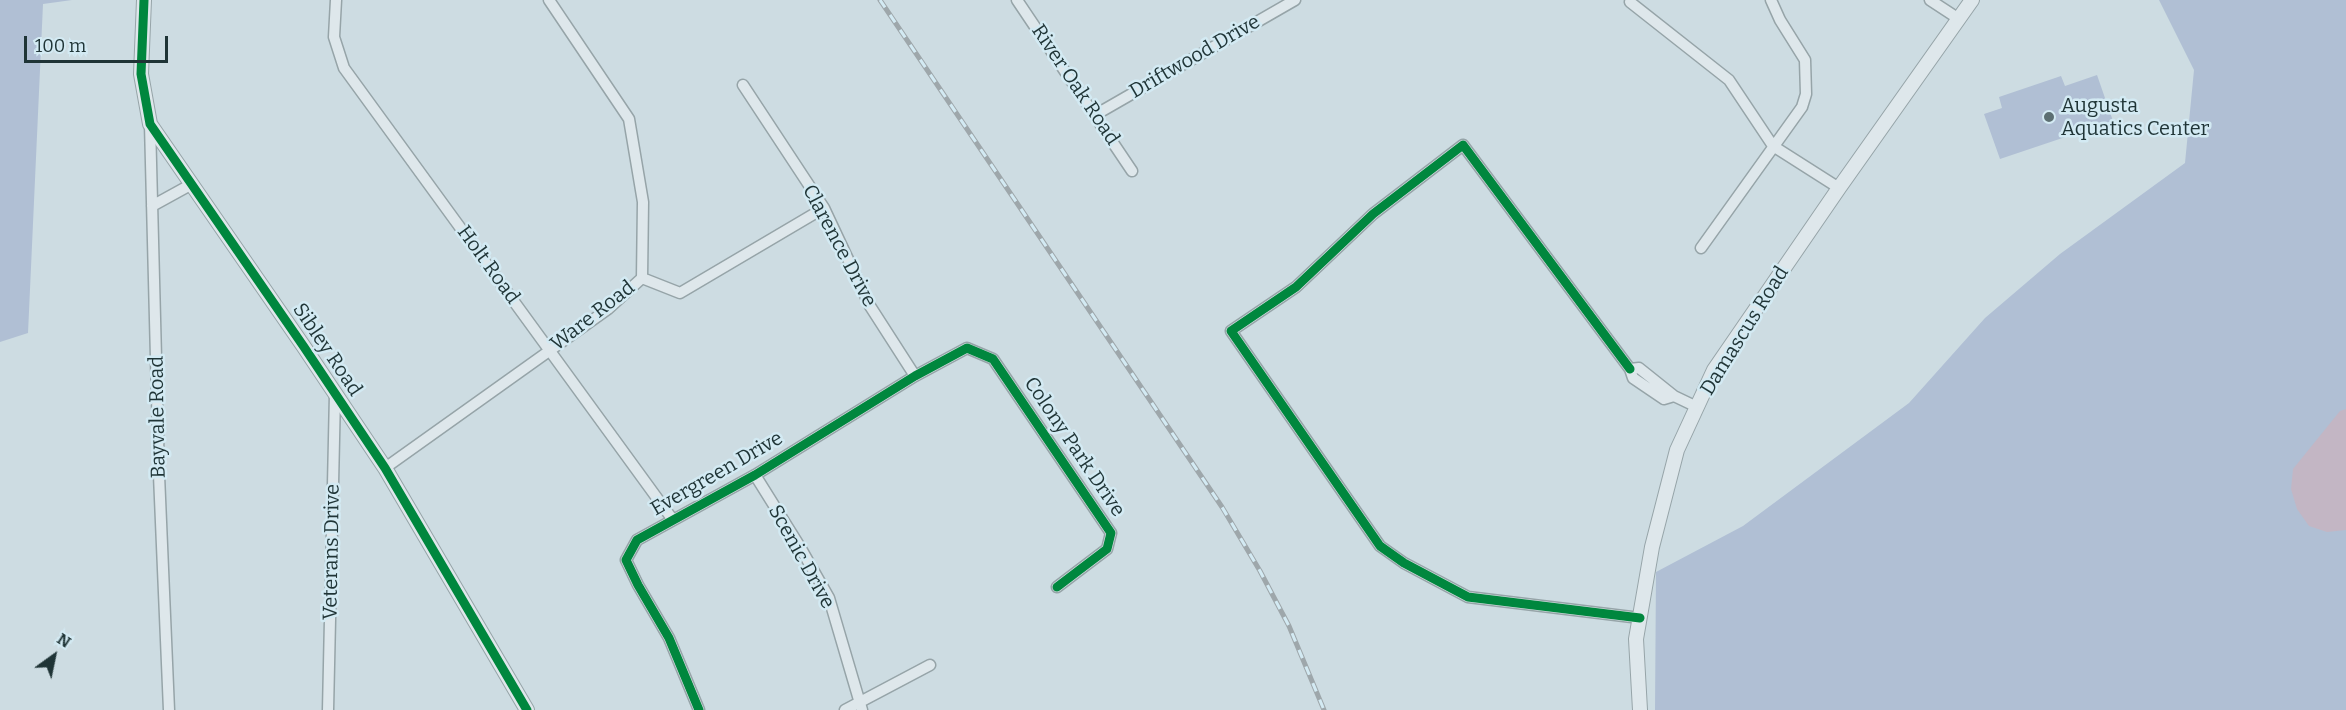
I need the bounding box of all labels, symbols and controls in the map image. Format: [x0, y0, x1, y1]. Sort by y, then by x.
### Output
street label: Driftwood Drive [1126, 10, 1264, 104]
street label: River Oak Road [1026, 20, 1124, 150]
scale bar [27, 24, 171, 62]
text: 100 m [35, 35, 86, 57]
place label: Augusta Aquatics Center [2061, 94, 2209, 141]
marker: Augusta Aquatics Center [2042, 110, 2056, 124]
street label: Clarence Drive [797, 181, 881, 311]
street label: Holt Road [452, 221, 524, 309]
street label: Damascus Road [1696, 262, 1794, 400]
street label: Ware Road [546, 276, 640, 356]
street label: Sibley Road [287, 299, 367, 401]
street label: Bayvale Road [145, 356, 171, 478]
street label: Colony Park Drive [1018, 373, 1130, 521]
street label: Evergreen Drive [647, 426, 787, 522]
street label: Veterans Drive [319, 484, 345, 620]
street label: Scenic Drive [763, 501, 839, 613]
north arrow [24, 626, 84, 686]
text: N [54, 629, 74, 652]

